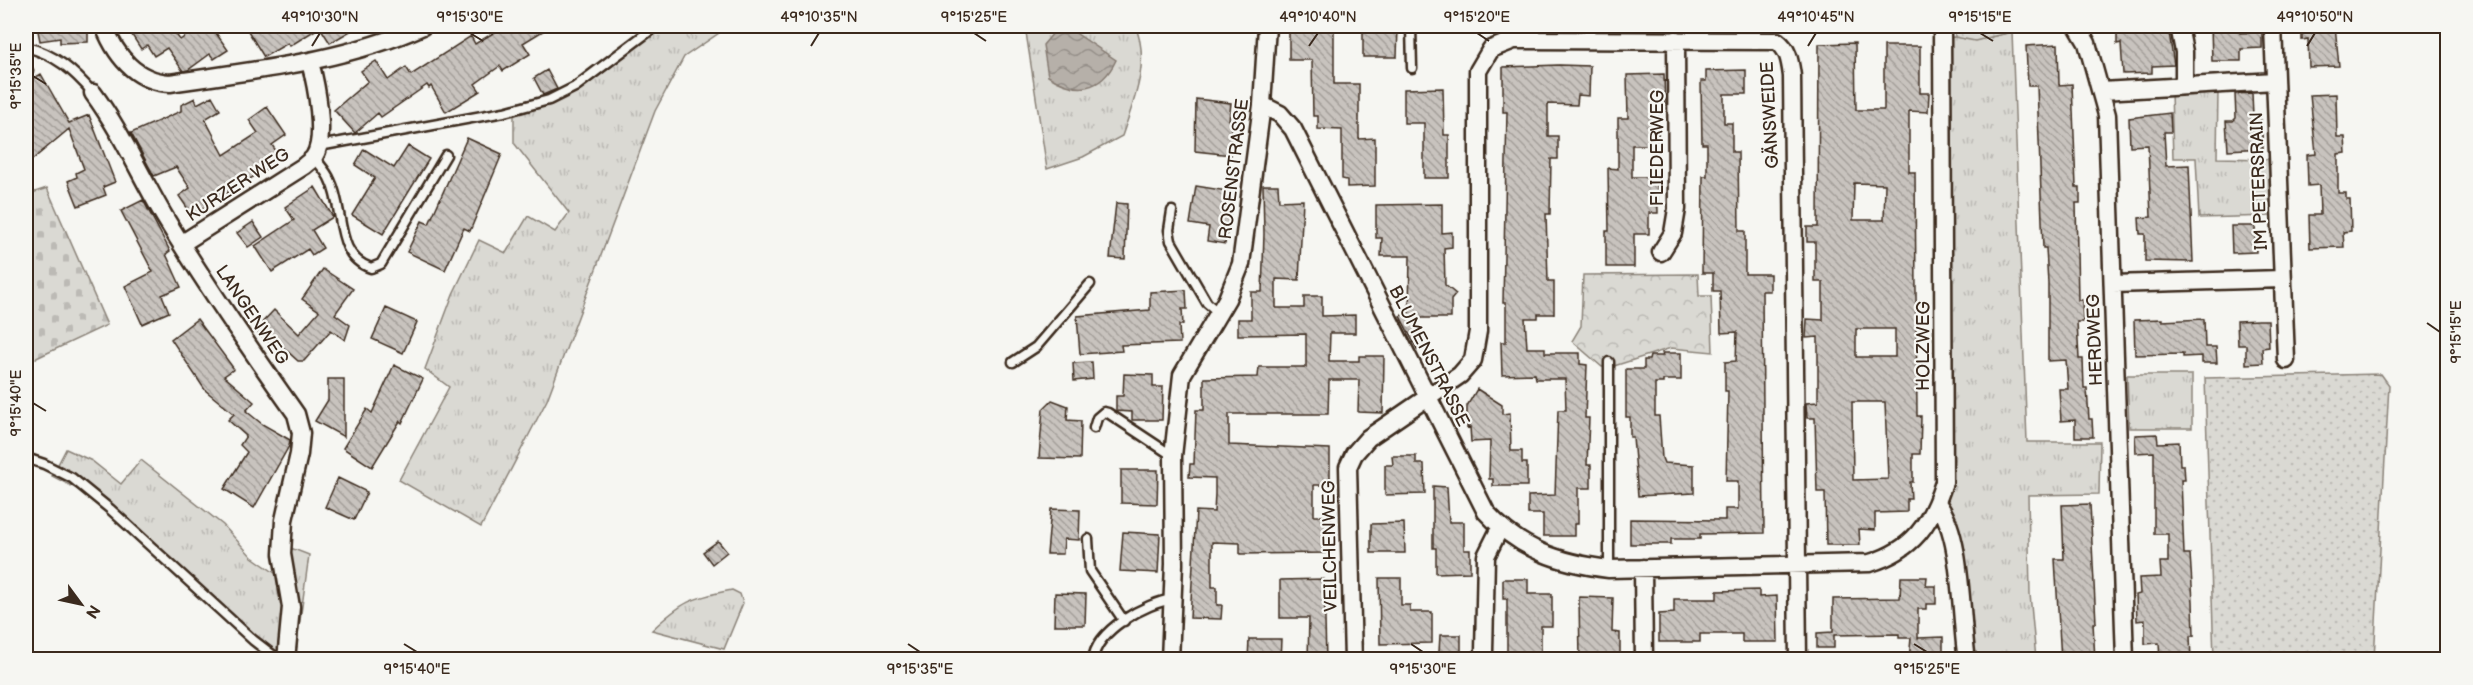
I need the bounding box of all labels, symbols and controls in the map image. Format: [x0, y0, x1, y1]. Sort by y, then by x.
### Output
text: 49°10'30"N [281, 8, 359, 27]
text: 9°15'30"E [437, 8, 504, 27]
text: 49°10'35"N [780, 8, 858, 27]
text: 9°15'25"E [941, 8, 1007, 27]
text: 49°10'40"N [1279, 8, 1357, 27]
text: 9°15'20"E [1444, 8, 1510, 27]
text: 49°10'45"N [1777, 8, 1855, 27]
text: 9°15'15"E [1948, 8, 2012, 27]
text: 49°10'50"N [2276, 8, 2354, 27]
text: 9°15'35"E [7, 43, 26, 109]
street label: GÄNSWEIDE [1756, 61, 1783, 169]
street label: FLIEDERWEG [1647, 90, 1668, 206]
street label: ROSENSTRASSE [1215, 97, 1253, 241]
street label: IM PETERSRAIN [2246, 111, 2272, 251]
street label: KURZER WEG [182, 144, 294, 226]
street label: LANGENWEG [211, 261, 293, 369]
street label: BLUMENSTRASSE [1384, 282, 1474, 430]
street label: HERDWEG [2083, 294, 2107, 386]
text: 9°15'15"E [2447, 300, 2466, 364]
street label: HOLZWEG [1913, 301, 1934, 391]
text: 9°15'40"E [7, 369, 26, 436]
street label: VEILCHENWEG [1318, 480, 1342, 612]
north arrow [51, 574, 111, 634]
text: N [81, 601, 104, 622]
text: 9°15'40"E [384, 660, 451, 679]
text: 9°15'35"E [887, 660, 953, 679]
text: 9°15'30"E [1390, 660, 1457, 679]
text: 9°15'25"E [1894, 660, 1960, 679]

